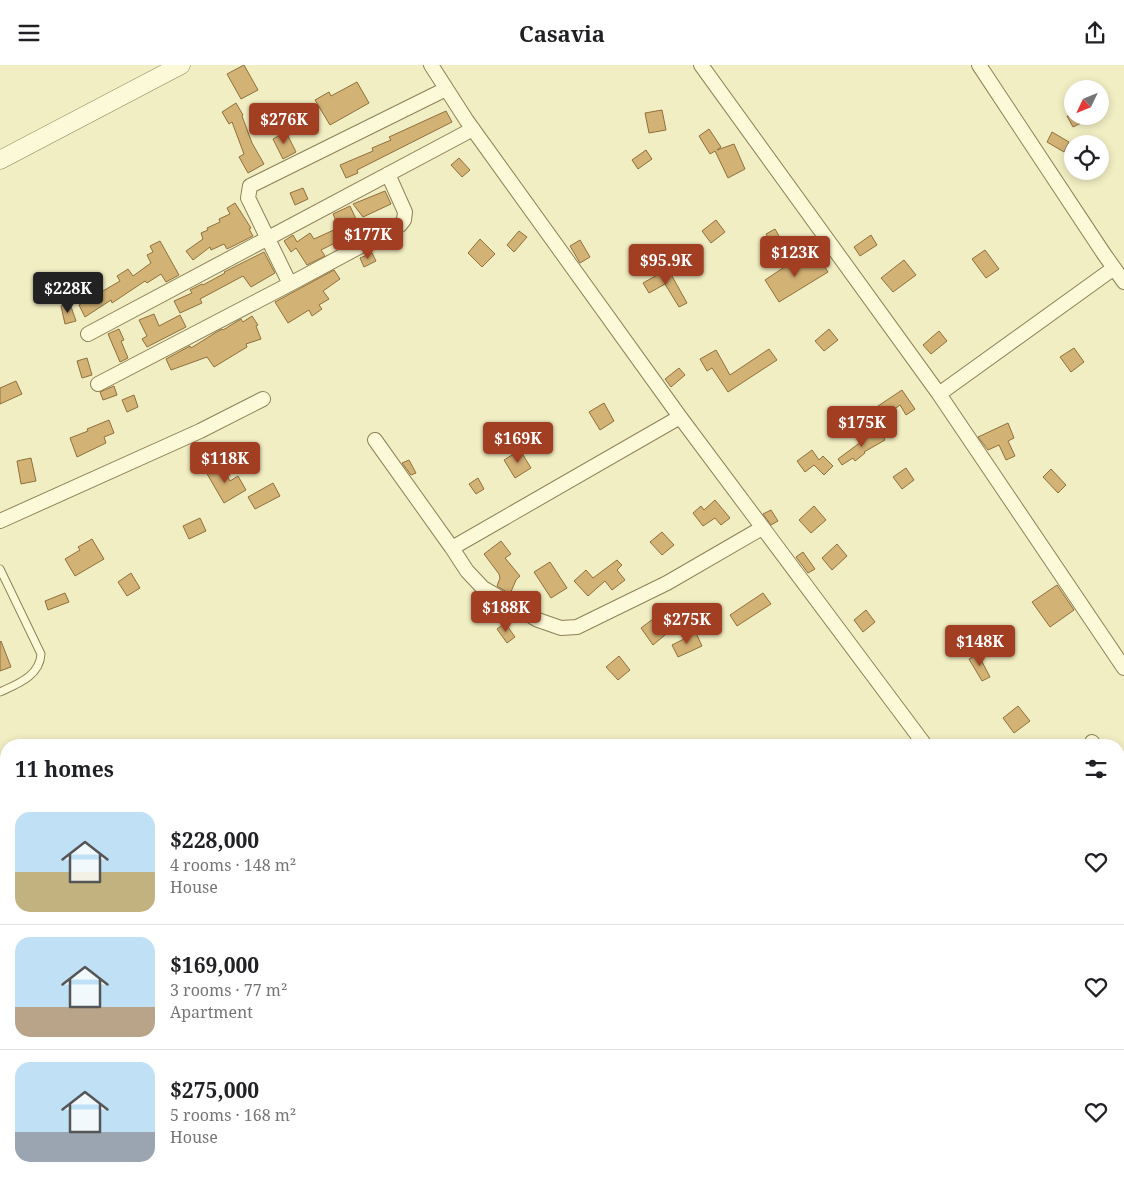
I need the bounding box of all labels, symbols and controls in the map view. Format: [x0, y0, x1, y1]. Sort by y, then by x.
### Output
text: Casavia [519, 18, 605, 48]
icon: menu [15, 19, 43, 47]
icon: share [1081, 19, 1109, 47]
north arrow [1064, 80, 1109, 125]
map controls [1064, 80, 1109, 180]
pin: $276K [249, 103, 319, 145]
text: $276K [260, 108, 308, 130]
button: locate [1064, 135, 1109, 180]
pin: $177K [333, 217, 403, 260]
text: $177K [344, 223, 392, 245]
pin: $123K [760, 235, 830, 278]
text: $123K [771, 241, 819, 263]
pin: $95.9K [625, 243, 707, 286]
text: $95.9K [640, 249, 692, 271]
pin: $228K [33, 271, 103, 314]
text: $228K [44, 277, 92, 299]
pin: $175K [827, 405, 897, 448]
text: $175K [838, 411, 886, 433]
pin: $169K [483, 421, 553, 464]
text: $169K [494, 427, 542, 449]
pin: $118K [190, 441, 260, 484]
text: $118K [201, 447, 249, 469]
pin: $188K [471, 591, 541, 633]
text: $188K [482, 596, 530, 618]
pin: $275K [652, 603, 722, 645]
text: $275K [663, 608, 711, 630]
pin: $148K [945, 625, 1015, 667]
text: $148K [956, 630, 1004, 652]
text: 11 homes [15, 755, 114, 783]
icon: filters [1082, 755, 1110, 783]
text: $228,000 [170, 826, 259, 854]
icon: home [55, 832, 115, 892]
icon: heart [1082, 848, 1110, 876]
text: 4 rooms · 148 m² [170, 854, 296, 876]
text: House [170, 876, 218, 898]
text: $169,000 [170, 951, 259, 979]
icon: home [55, 957, 115, 1017]
icon: heart [1082, 973, 1110, 1001]
text: 3 rooms · 77 m² [170, 979, 287, 1001]
text: Apartment [170, 1001, 253, 1023]
text: $275,000 [170, 1076, 259, 1104]
icon: home [55, 1082, 115, 1142]
icon: heart [1082, 1098, 1110, 1126]
text: 5 rooms · 168 m² [170, 1104, 296, 1126]
text: House [170, 1126, 218, 1148]

